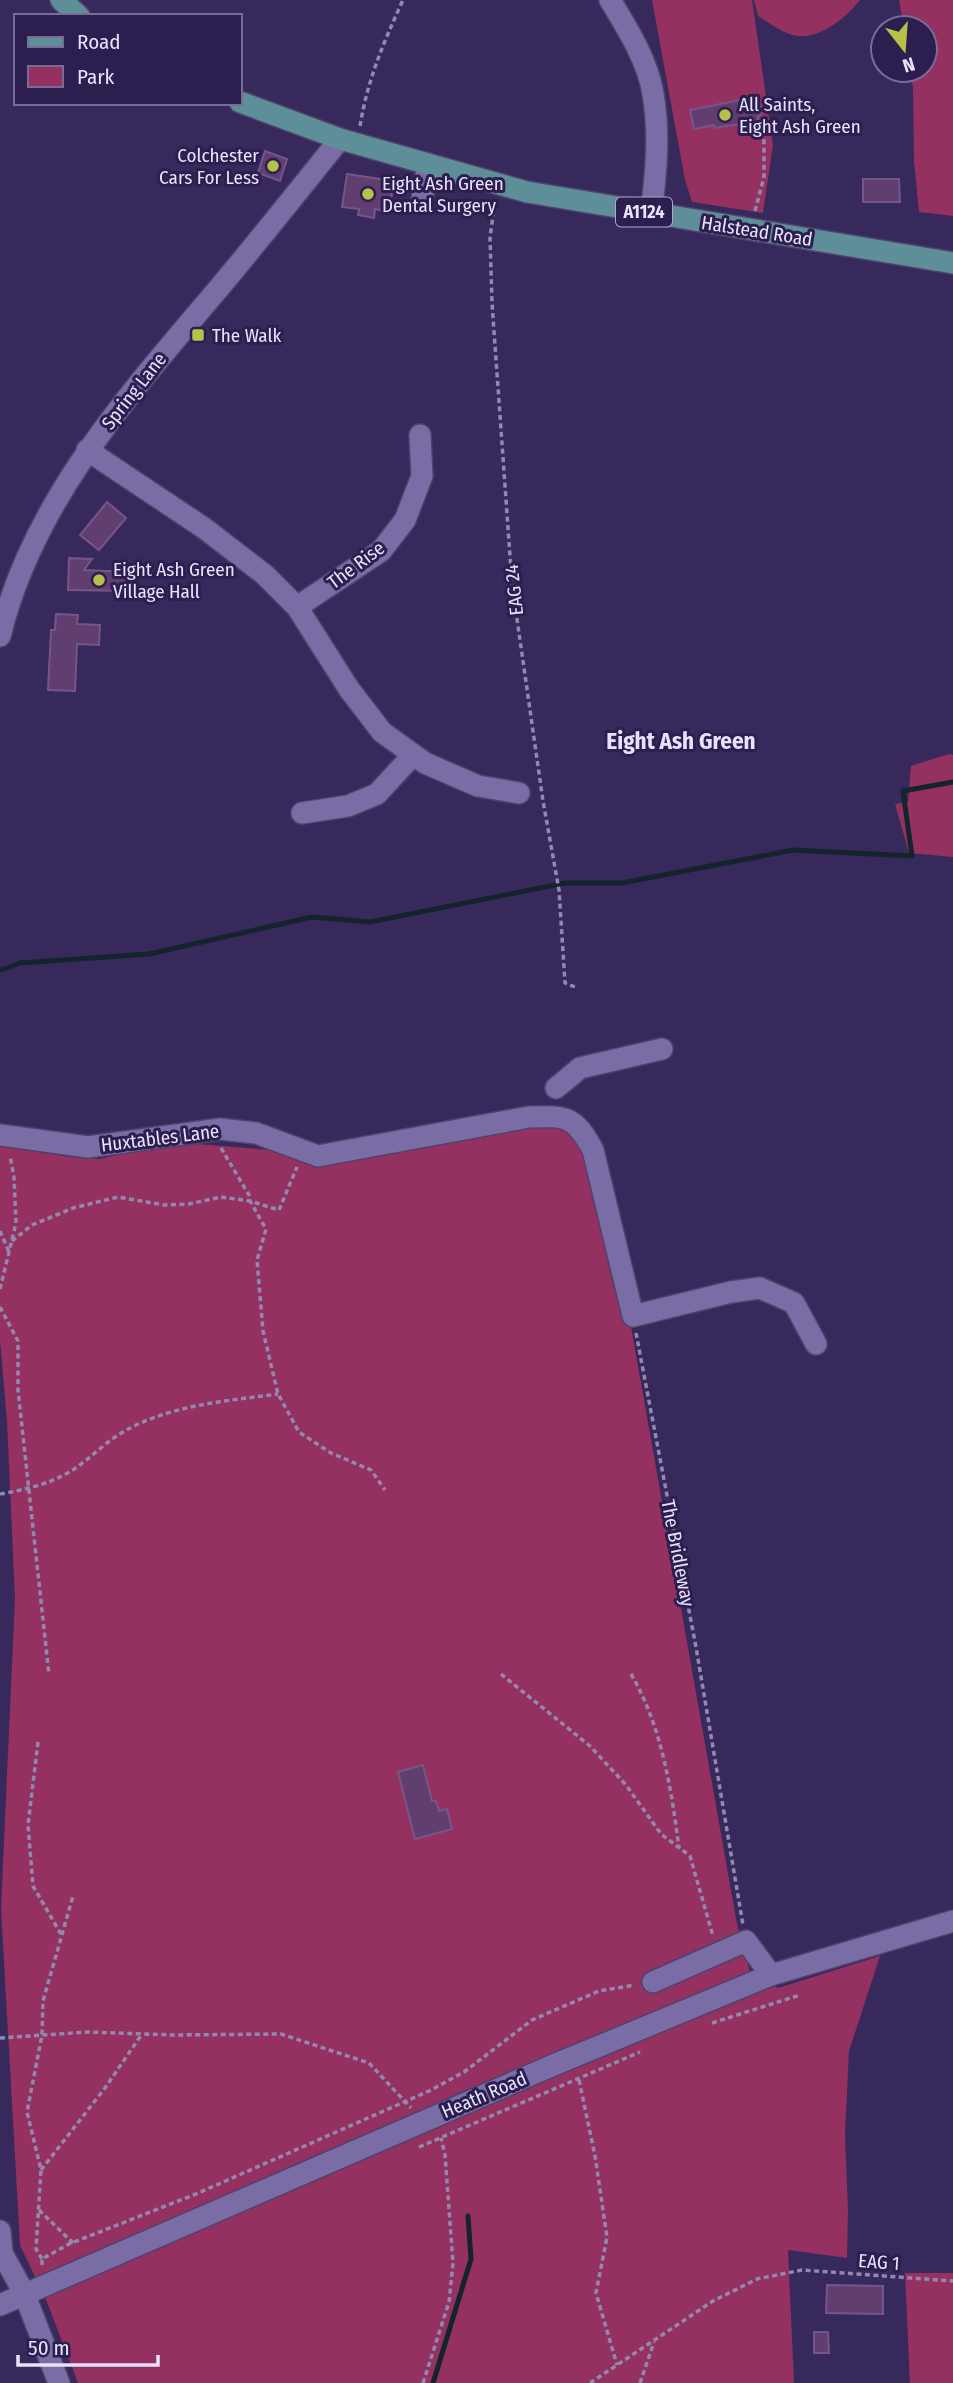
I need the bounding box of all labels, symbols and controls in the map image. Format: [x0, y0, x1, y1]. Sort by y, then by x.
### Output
legend [14, 14, 242, 105]
north arrow [869, 14, 939, 84]
text: Road [77, 29, 121, 55]
text: N [900, 52, 918, 77]
text: Park [77, 64, 115, 90]
place label: All Saints, Eight Ash Green [739, 93, 861, 138]
marker: All Saints, Eight Ash Green [717, 107, 733, 123]
place label: Colchester Cars For Less [159, 144, 259, 189]
marker: Colchester Cars For Less [265, 158, 281, 174]
place label: Eight Ash Green Dental Surgery [382, 172, 504, 217]
marker: Eight Ash Green Dental Surgery [360, 186, 376, 202]
road number: A1124 [616, 197, 672, 226]
street label: Halstead Road [700, 211, 814, 251]
place label: The Walk [212, 324, 281, 347]
marker: The Walk [190, 327, 206, 343]
street label: Spring Lane [97, 348, 171, 434]
street label: The Rise [323, 536, 389, 594]
place label: Eight Ash Green Village Hall [113, 558, 235, 603]
street label: EAG 24 [500, 563, 528, 617]
marker: Eight Ash Green Village Hall [91, 572, 107, 588]
district label: Eight Ash Green [606, 727, 756, 755]
street label: Huxtables Lane [99, 1119, 221, 1157]
street label: The Bridleway [656, 1497, 700, 1609]
street label: Heath Road [438, 2067, 530, 2123]
street label: EAG 1 [858, 2249, 900, 2275]
scale bar [18, 2324, 158, 2368]
text: 50 m [28, 2335, 70, 2361]

